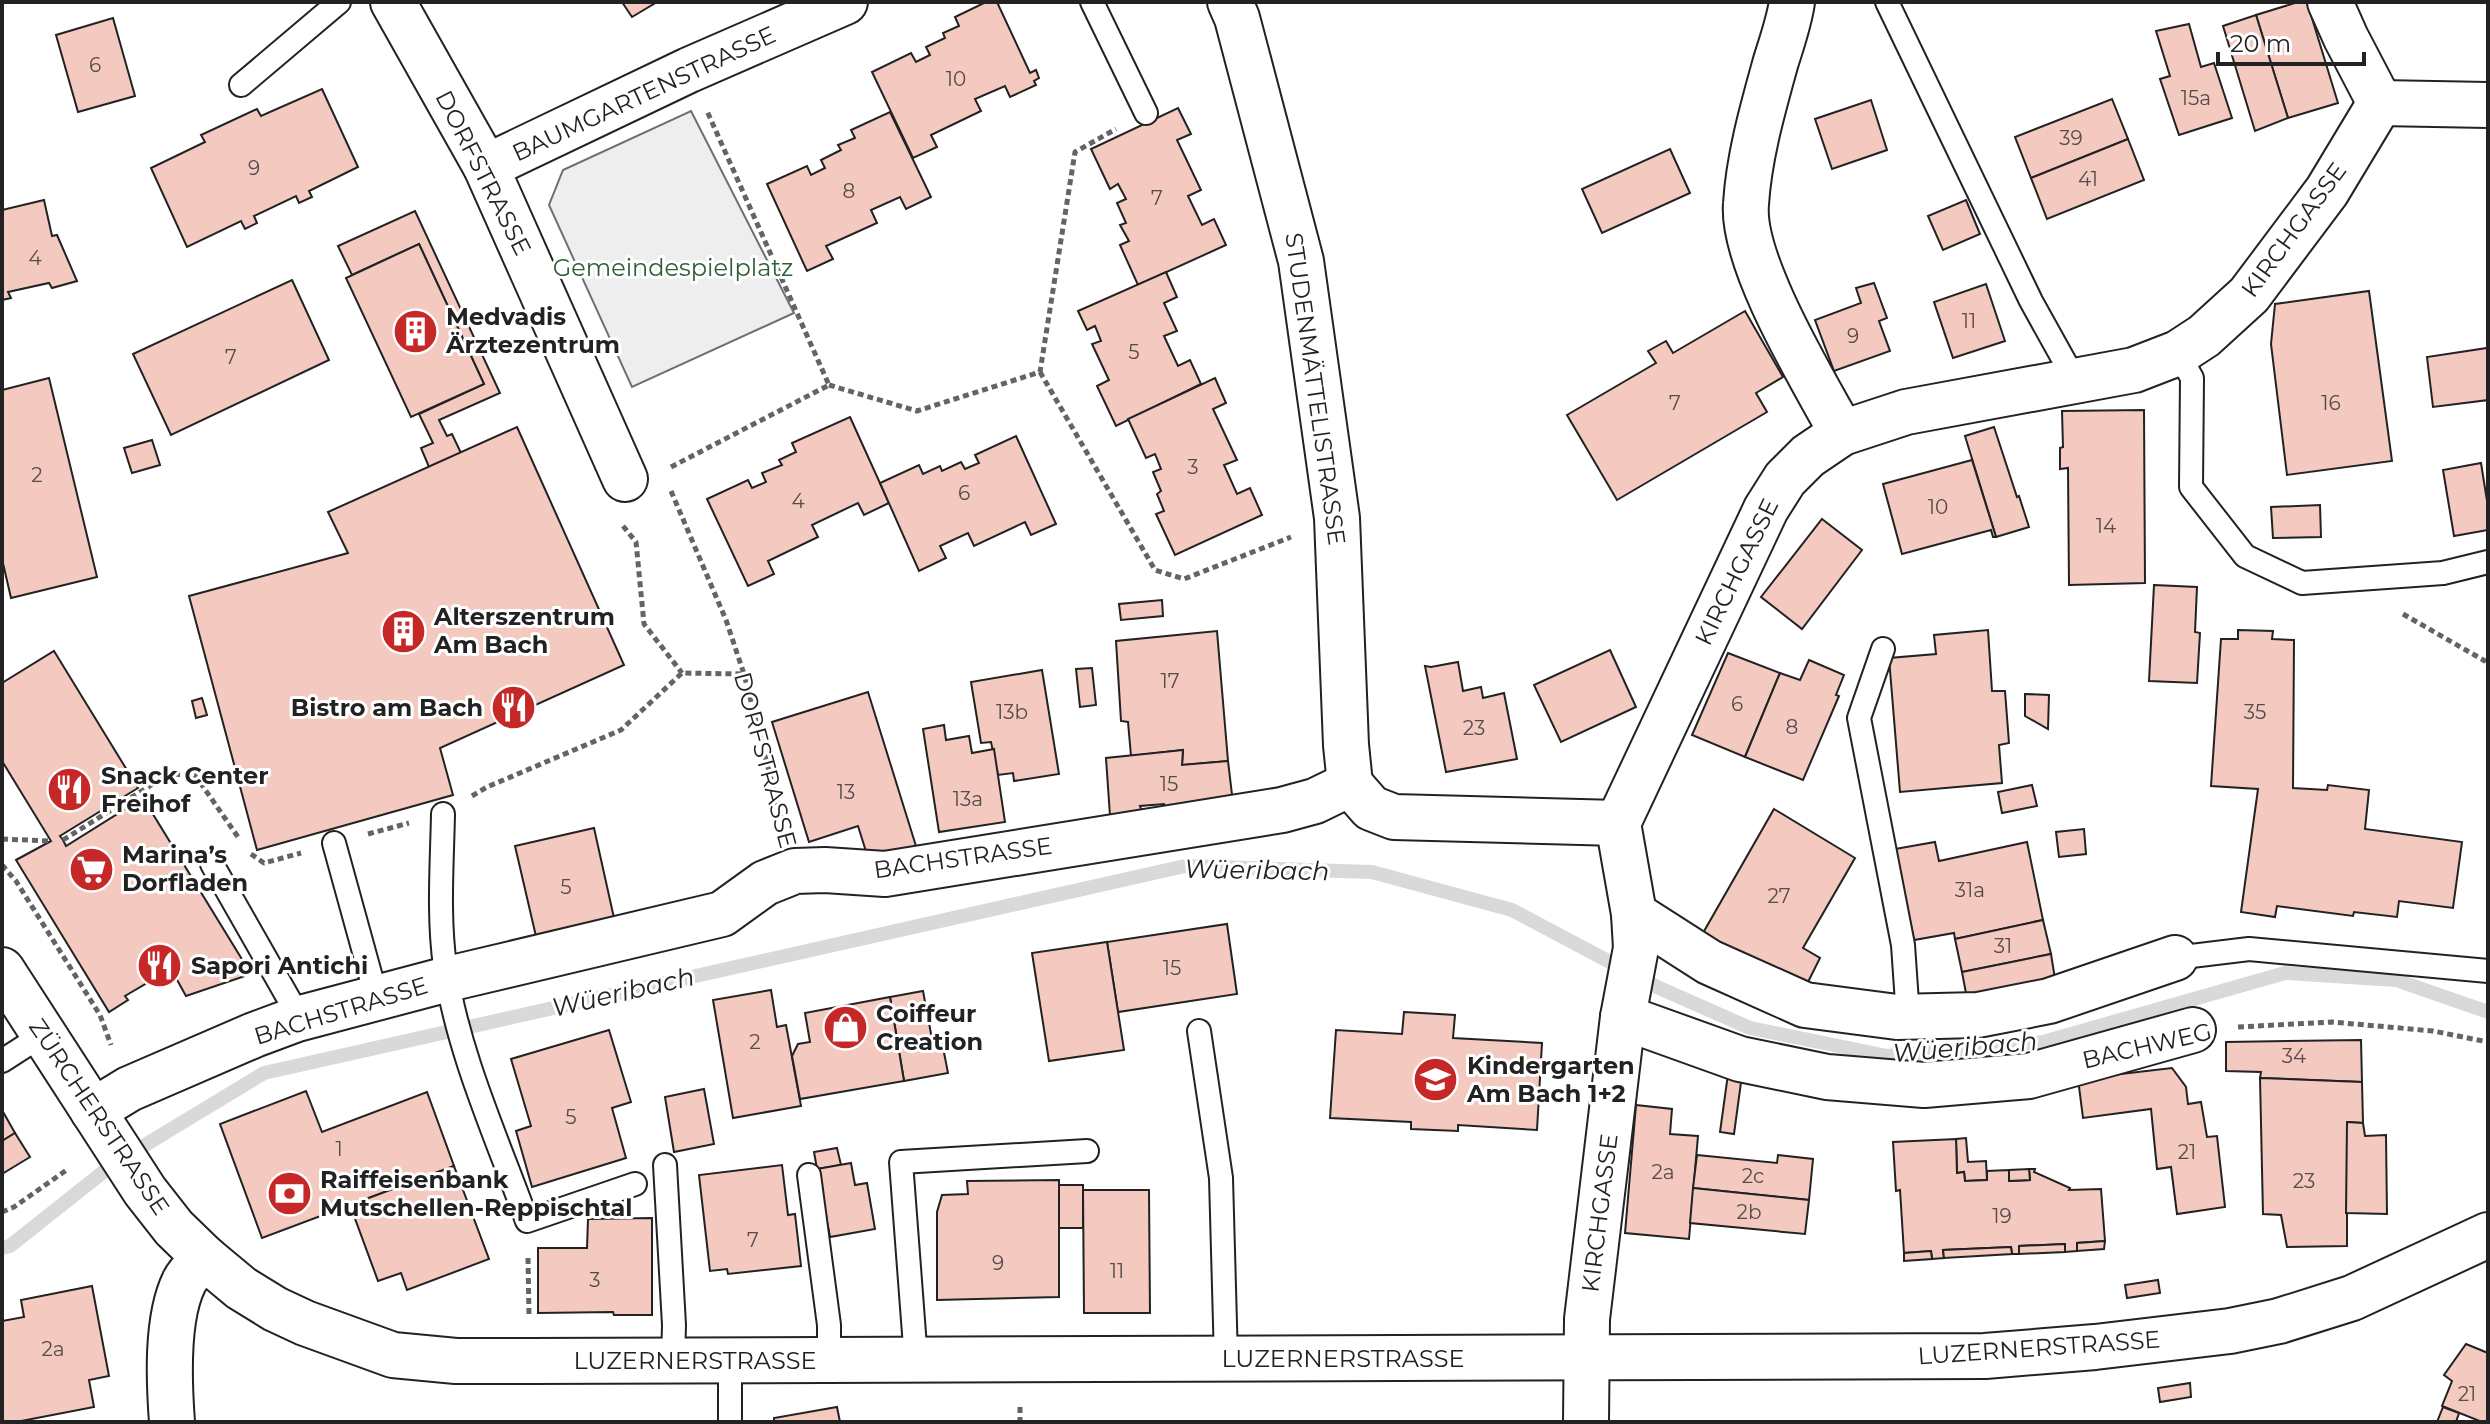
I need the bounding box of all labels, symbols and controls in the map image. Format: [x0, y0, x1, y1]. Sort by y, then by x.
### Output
scale bar [2218, 16, 2364, 66]
street label: BAUMGARTENSTRASSE [507, 20, 780, 167]
text: 20 m [2230, 29, 2291, 58]
house number: 6 [89, 53, 101, 77]
house number: 10 [946, 67, 966, 91]
street label: DORFSTRASSE [429, 86, 537, 260]
house number: 15a [2181, 86, 2211, 110]
house number: 39 [2059, 126, 2083, 150]
house number: 9 [248, 156, 260, 180]
street label: KIRCHGASSE [2235, 157, 2352, 303]
house number: 41 [2078, 167, 2098, 191]
house number: 8 [843, 179, 855, 203]
house number: 7 [1151, 186, 1163, 210]
street label: STUDENMÄTTELISTRASSE [1279, 231, 1352, 547]
house number: 4 [28, 246, 42, 270]
park label: Gemeindespielplatz [553, 253, 793, 282]
place label: Medvadis Ärztezentrum [445, 302, 620, 359]
building icon: Medvadis Ärztezentrum [391, 307, 439, 355]
house number: 11 [1962, 309, 1976, 333]
house number: 9 [1847, 324, 1859, 348]
house number: 5 [1128, 340, 1140, 364]
house number: 7 [225, 345, 237, 369]
house number: 7 [1669, 391, 1681, 415]
house number: 16 [2321, 391, 2341, 415]
house number: 3 [1187, 455, 1199, 479]
house number: 2 [31, 463, 43, 487]
house number: 6 [958, 481, 970, 505]
house number: 4 [791, 489, 805, 513]
street label: KIRCHGASSE [1689, 494, 1785, 650]
house number: 10 [1928, 495, 1948, 519]
house number: 14 [2096, 514, 2116, 538]
place label: Alterszentrum Am Bach [433, 602, 615, 659]
building icon: Alterszentrum Am Bach [379, 607, 427, 655]
street label: DORFSTRASSE [728, 669, 803, 851]
house number: 17 [1161, 669, 1180, 693]
restaurant icon: Bistro am Bach [490, 684, 538, 732]
house number: 6 [1731, 692, 1743, 716]
place label: Bistro am Bach [291, 693, 483, 722]
house number: 13b [996, 700, 1028, 724]
house number: 35 [2244, 700, 2266, 724]
house number: 8 [1786, 715, 1798, 739]
house number: 23 [1463, 716, 1485, 740]
place label: Snack Center Freihof [101, 761, 269, 818]
restaurant icon: Snack Center Freihof [46, 766, 94, 814]
house number: 15 [1160, 772, 1178, 796]
house number: 13 [837, 780, 855, 804]
house number: 13a [953, 787, 983, 811]
street label: BACHSTRASSE [872, 831, 1054, 884]
place label: Marina’s Dorfladen [122, 840, 248, 897]
supermarket icon: Marina’s Dorfladen [67, 845, 115, 893]
water label: Wüeribach [1184, 853, 1330, 887]
house number: 5 [560, 875, 572, 899]
house number: 31a [1955, 878, 1985, 902]
house number: 27 [1767, 884, 1791, 908]
house number: 31 [1994, 934, 2012, 958]
restaurant icon: Sapori Antichi [136, 942, 184, 990]
place label: Sapori Antichi [191, 951, 368, 980]
house number: 15 [1163, 956, 1181, 980]
water label: Wüeribach [549, 960, 697, 1024]
street label: BACHSTRASSE [251, 970, 431, 1051]
place label: Coiffeur Creation [876, 999, 983, 1056]
shop icon: Coiffeur Creation [821, 1004, 869, 1052]
street label: ZÜRCHERSTRASSE [23, 1013, 176, 1220]
street label: BACHWEG [2079, 1017, 2214, 1074]
water label: Wüeribach [1891, 1025, 2039, 1069]
house number: 2 [749, 1030, 761, 1054]
house number: 34 [2282, 1044, 2306, 1068]
place label: Kindergarten Am Bach 1+2 [1466, 1051, 1635, 1108]
school or university icon: Kindergarten Am Bach 1+2 [1412, 1056, 1460, 1104]
house number: 5 [565, 1105, 577, 1129]
street label: KIRCHGASSE [1575, 1132, 1624, 1294]
house number: 1 [335, 1137, 343, 1161]
house number: 21 [2178, 1140, 2196, 1164]
house number: 2a [1651, 1160, 1675, 1184]
house number: 2c [1742, 1164, 1764, 1188]
place label: Raiffeisenbank Mutschellen-Reppischtal [320, 1165, 633, 1222]
house number: 23 [2293, 1169, 2315, 1193]
bank icon: Raiffeisenbank Mutschellen-Reppischtal [265, 1170, 313, 1218]
house number: 2b [1737, 1200, 1761, 1224]
house number: 19 [1992, 1204, 2012, 1228]
house number: 7 [747, 1228, 759, 1252]
house number: 9 [992, 1251, 1004, 1275]
house number: 11 [1110, 1259, 1124, 1283]
house number: 3 [589, 1268, 601, 1292]
street label: LUZERNERSTRASSE [1917, 1325, 2161, 1370]
house number: 2a [41, 1337, 65, 1361]
street label: LUZERNERSTRASSE [1221, 1344, 1465, 1373]
street label: LUZERNERSTRASSE [573, 1346, 817, 1375]
house number: 21 [2458, 1382, 2476, 1406]

